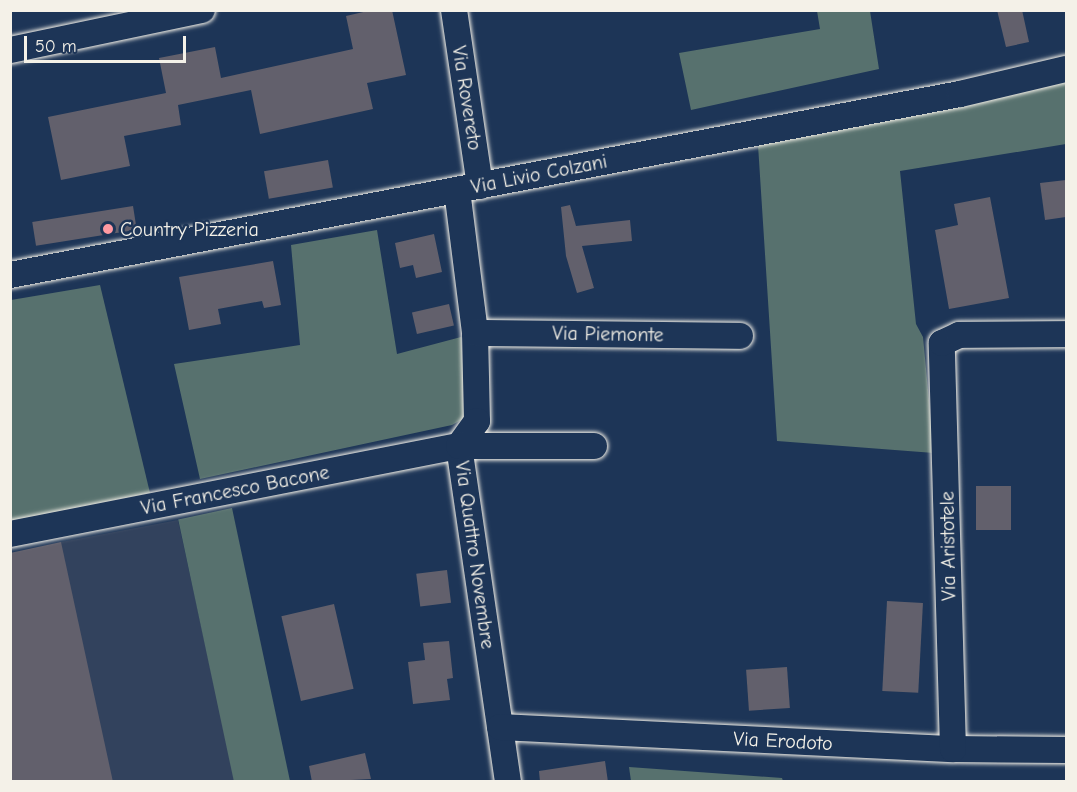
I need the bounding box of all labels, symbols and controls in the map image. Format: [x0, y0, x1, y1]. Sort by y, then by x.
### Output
scale bar [27, 24, 189, 62]
text: 50 m [35, 36, 77, 57]
street label: Via Rovereto [447, 44, 487, 152]
street label: Via Livio Colzani [469, 149, 609, 199]
place label: Country Pizzeria [120, 217, 259, 241]
marker: Country Pizzeria [101, 222, 115, 236]
street label: Via Piemonte [552, 321, 664, 347]
street label: Via Quattro Novembre [450, 459, 500, 651]
street label: Via Francesco Bacone [139, 460, 331, 520]
street label: Via Aristotele [935, 491, 961, 601]
street label: Via Erodoto [733, 726, 833, 756]

